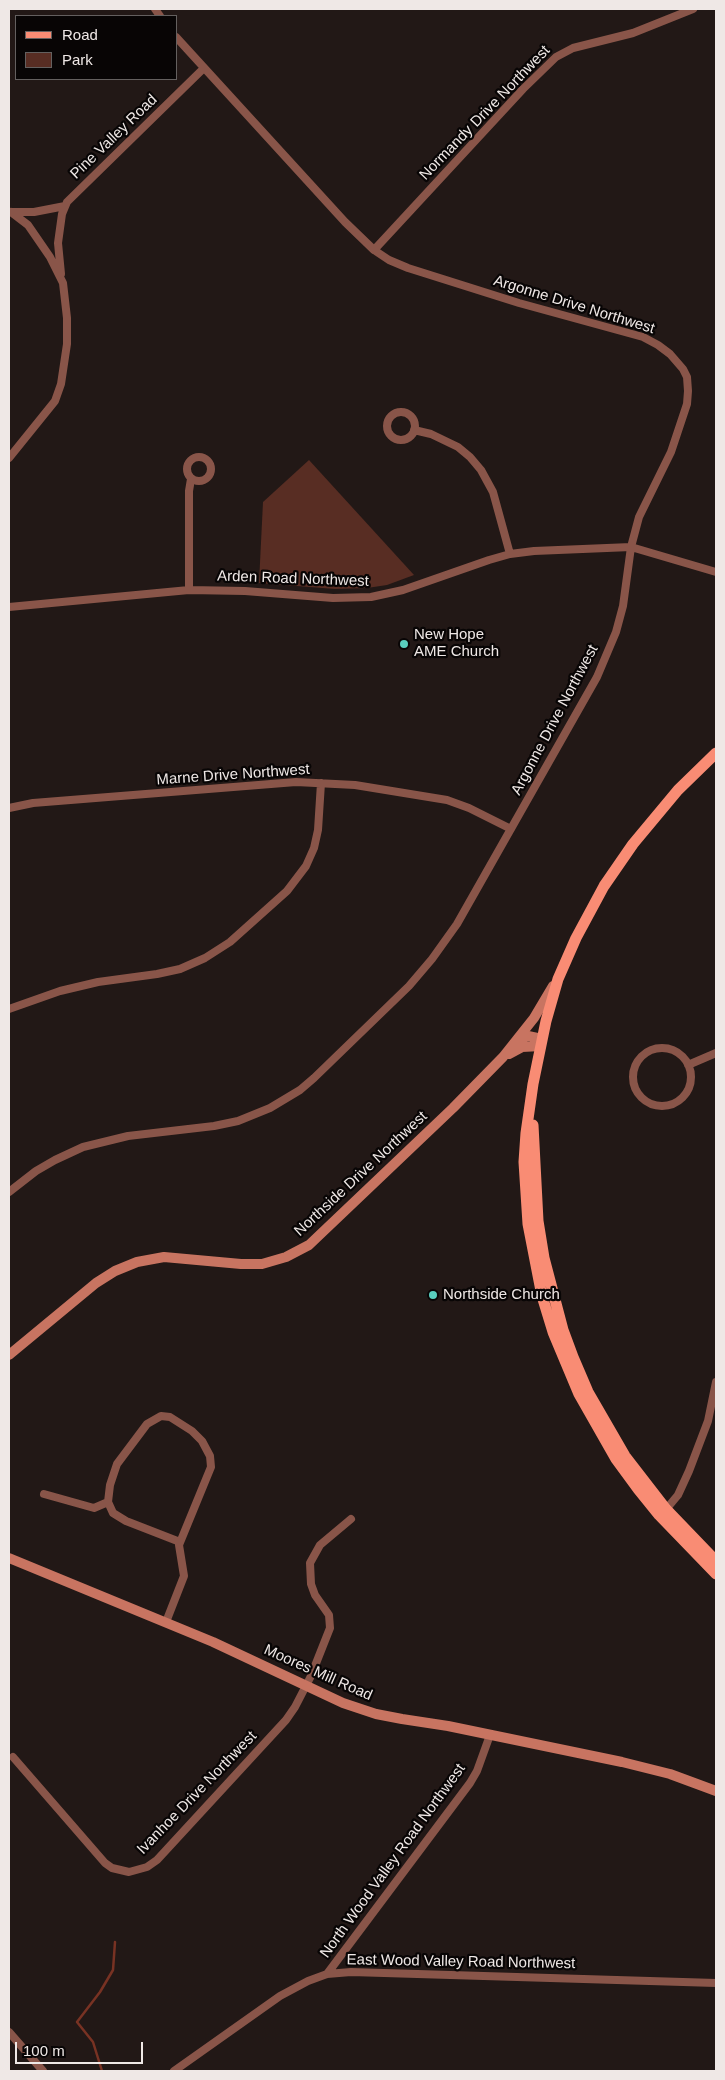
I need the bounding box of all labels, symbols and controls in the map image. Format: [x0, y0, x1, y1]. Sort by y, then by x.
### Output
legend [15, 15, 178, 80]
text: Road [62, 26, 98, 43]
street label: Normandy Drive Northwest [416, 42, 554, 184]
text: Park [62, 51, 93, 68]
street label: Pine Valley Road [67, 91, 161, 183]
street label: Argonne Drive Northwest [491, 272, 657, 338]
street label: Arden Road Northwest [217, 567, 369, 591]
place label: New Hope AME Church [414, 626, 499, 661]
marker: New Hope AME Church [398, 638, 410, 650]
street label: Argonne Drive Northwest [508, 642, 602, 798]
street label: Marne Drive Northwest [156, 761, 310, 789]
street label: Northside Drive Northwest [291, 1108, 431, 1240]
place label: Northside Church [443, 1286, 560, 1304]
marker: Northside Church [427, 1289, 439, 1301]
street label: Moores Mill Road [261, 1641, 375, 1705]
street label: Ivanhoe Drive Northwest [133, 1728, 261, 1858]
street label: North Wood Valley Road Northwest [317, 1760, 469, 1962]
street label: East Wood Valley Road Northwest [346, 1951, 576, 1973]
scale bar [18, 2032, 145, 2064]
text: 100 m [23, 2042, 65, 2059]

